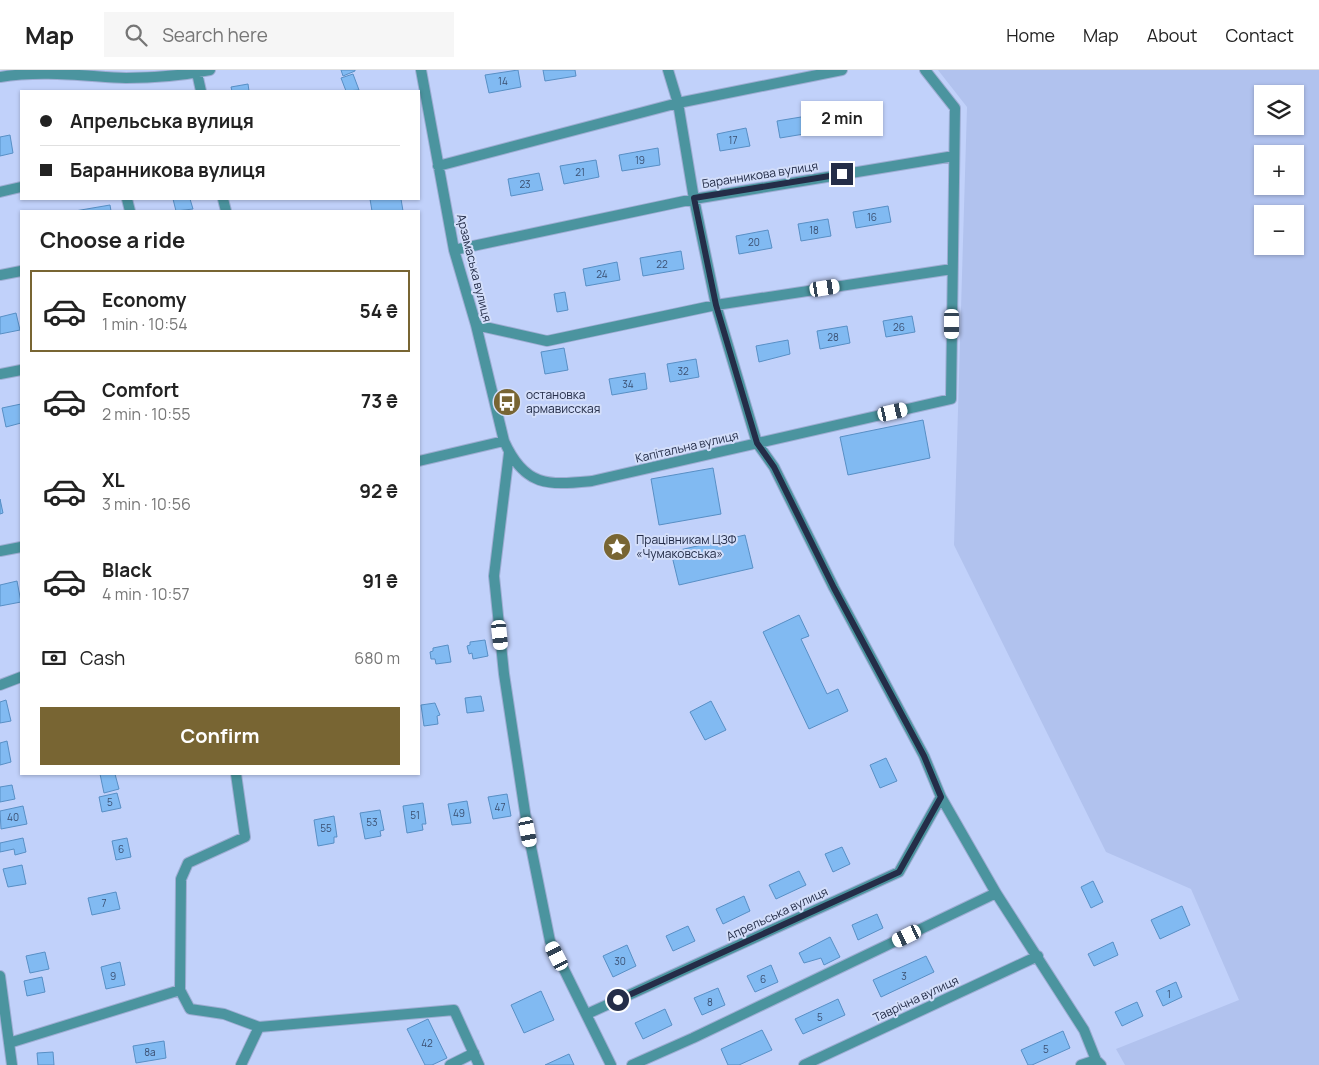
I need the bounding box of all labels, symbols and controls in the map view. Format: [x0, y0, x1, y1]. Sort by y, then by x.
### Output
search box [104, 12, 454, 57]
text: Map [25, 18, 74, 51]
icon: search [122, 21, 150, 49]
text: Search here [162, 22, 268, 48]
text: Home [1006, 23, 1055, 47]
text: Map [1083, 23, 1119, 47]
text: About [1147, 23, 1197, 47]
text: Contact [1225, 23, 1294, 47]
house number: 14 [498, 74, 508, 88]
map controls [1254, 85, 1304, 255]
button: layers [1254, 85, 1304, 135]
callout: 2 min [801, 102, 883, 136]
text: 2 min [821, 107, 863, 129]
text: Апрельська вулиця [70, 108, 254, 134]
house number: 17 [729, 133, 737, 147]
button: + [1254, 145, 1304, 195]
house number: 19 [635, 153, 645, 167]
text: Баранникова вулиця [70, 157, 265, 183]
street label: Баранникова вулиця [701, 157, 819, 192]
route end [831, 163, 853, 185]
house number: 21 [575, 165, 585, 179]
house number: 23 [519, 177, 531, 191]
button: − [1254, 205, 1304, 255]
house number: 16 [867, 210, 877, 224]
street label: Арзамаська вулиця [453, 212, 496, 324]
house number: 18 [809, 223, 819, 237]
text: Choose a ride [40, 225, 185, 255]
house number: 20 [748, 235, 760, 249]
house number: 22 [656, 257, 668, 271]
house number: 24 [596, 267, 608, 281]
car [809, 278, 840, 298]
text: Economy [102, 287, 186, 313]
icon: car [42, 289, 87, 334]
text: 54 ₴ [360, 298, 398, 324]
car [944, 309, 959, 339]
text: 1 min · 10:54 [102, 313, 188, 335]
house number: 26 [893, 320, 905, 334]
house number: 28 [827, 330, 839, 344]
house number: 32 [677, 364, 689, 378]
text: Comfort [102, 377, 179, 403]
house number: 34 [622, 377, 634, 391]
icon: car [42, 379, 87, 424]
place label: остановка армависская [526, 386, 600, 417]
bus stop icon: остановка армависская [492, 387, 522, 417]
text: 73 ₴ [361, 388, 398, 414]
car [876, 401, 909, 423]
text: 2 min · 10:55 [102, 403, 190, 425]
street label: Капітальна вулиця [634, 426, 740, 467]
text: XL [102, 467, 125, 493]
icon: car [42, 469, 87, 514]
text: 92 ₴ [359, 478, 398, 504]
text: 3 min · 10:56 [102, 493, 191, 515]
place label: Працівникам ЦЗФ «Чумаковська» [636, 531, 737, 562]
place icon: Працівникам ЦЗФ «Чумаковська» [602, 532, 632, 562]
text: Black [102, 557, 151, 583]
icon: car [42, 559, 87, 604]
text: 91 ₴ [362, 568, 398, 594]
text: 4 min · 10:57 [102, 583, 190, 605]
car [490, 619, 509, 651]
icon: cash [40, 644, 68, 672]
text: Cash [80, 645, 125, 671]
text: 680 m [354, 647, 400, 669]
button: Confirm [40, 707, 400, 765]
house number: 5 [107, 795, 113, 809]
house number: 47 [495, 800, 505, 814]
house number: 49 [453, 806, 465, 820]
house number: 51 [410, 808, 420, 822]
house number: 40 [7, 810, 19, 824]
house number: 53 [366, 815, 378, 829]
car [517, 816, 538, 848]
house number: 55 [320, 821, 332, 835]
house number: 6 [118, 842, 124, 856]
street label: Апрельська вулиця [723, 883, 830, 945]
house number: 7 [101, 896, 107, 910]
car [890, 923, 923, 949]
car [543, 939, 570, 973]
house number: 30 [614, 954, 626, 968]
house number: 9 [110, 969, 116, 983]
house number: 3 [901, 969, 907, 983]
street label: Таврічна вулиця [870, 971, 961, 1026]
house number: 6 [760, 972, 766, 986]
house number: 1 [1167, 987, 1171, 1001]
route start [607, 989, 629, 1011]
house number: 8 [707, 995, 713, 1009]
house number: 5 [817, 1010, 823, 1024]
house number: 42 [421, 1036, 433, 1050]
house number: 5 [1043, 1042, 1049, 1056]
house number: 8а [144, 1045, 156, 1059]

